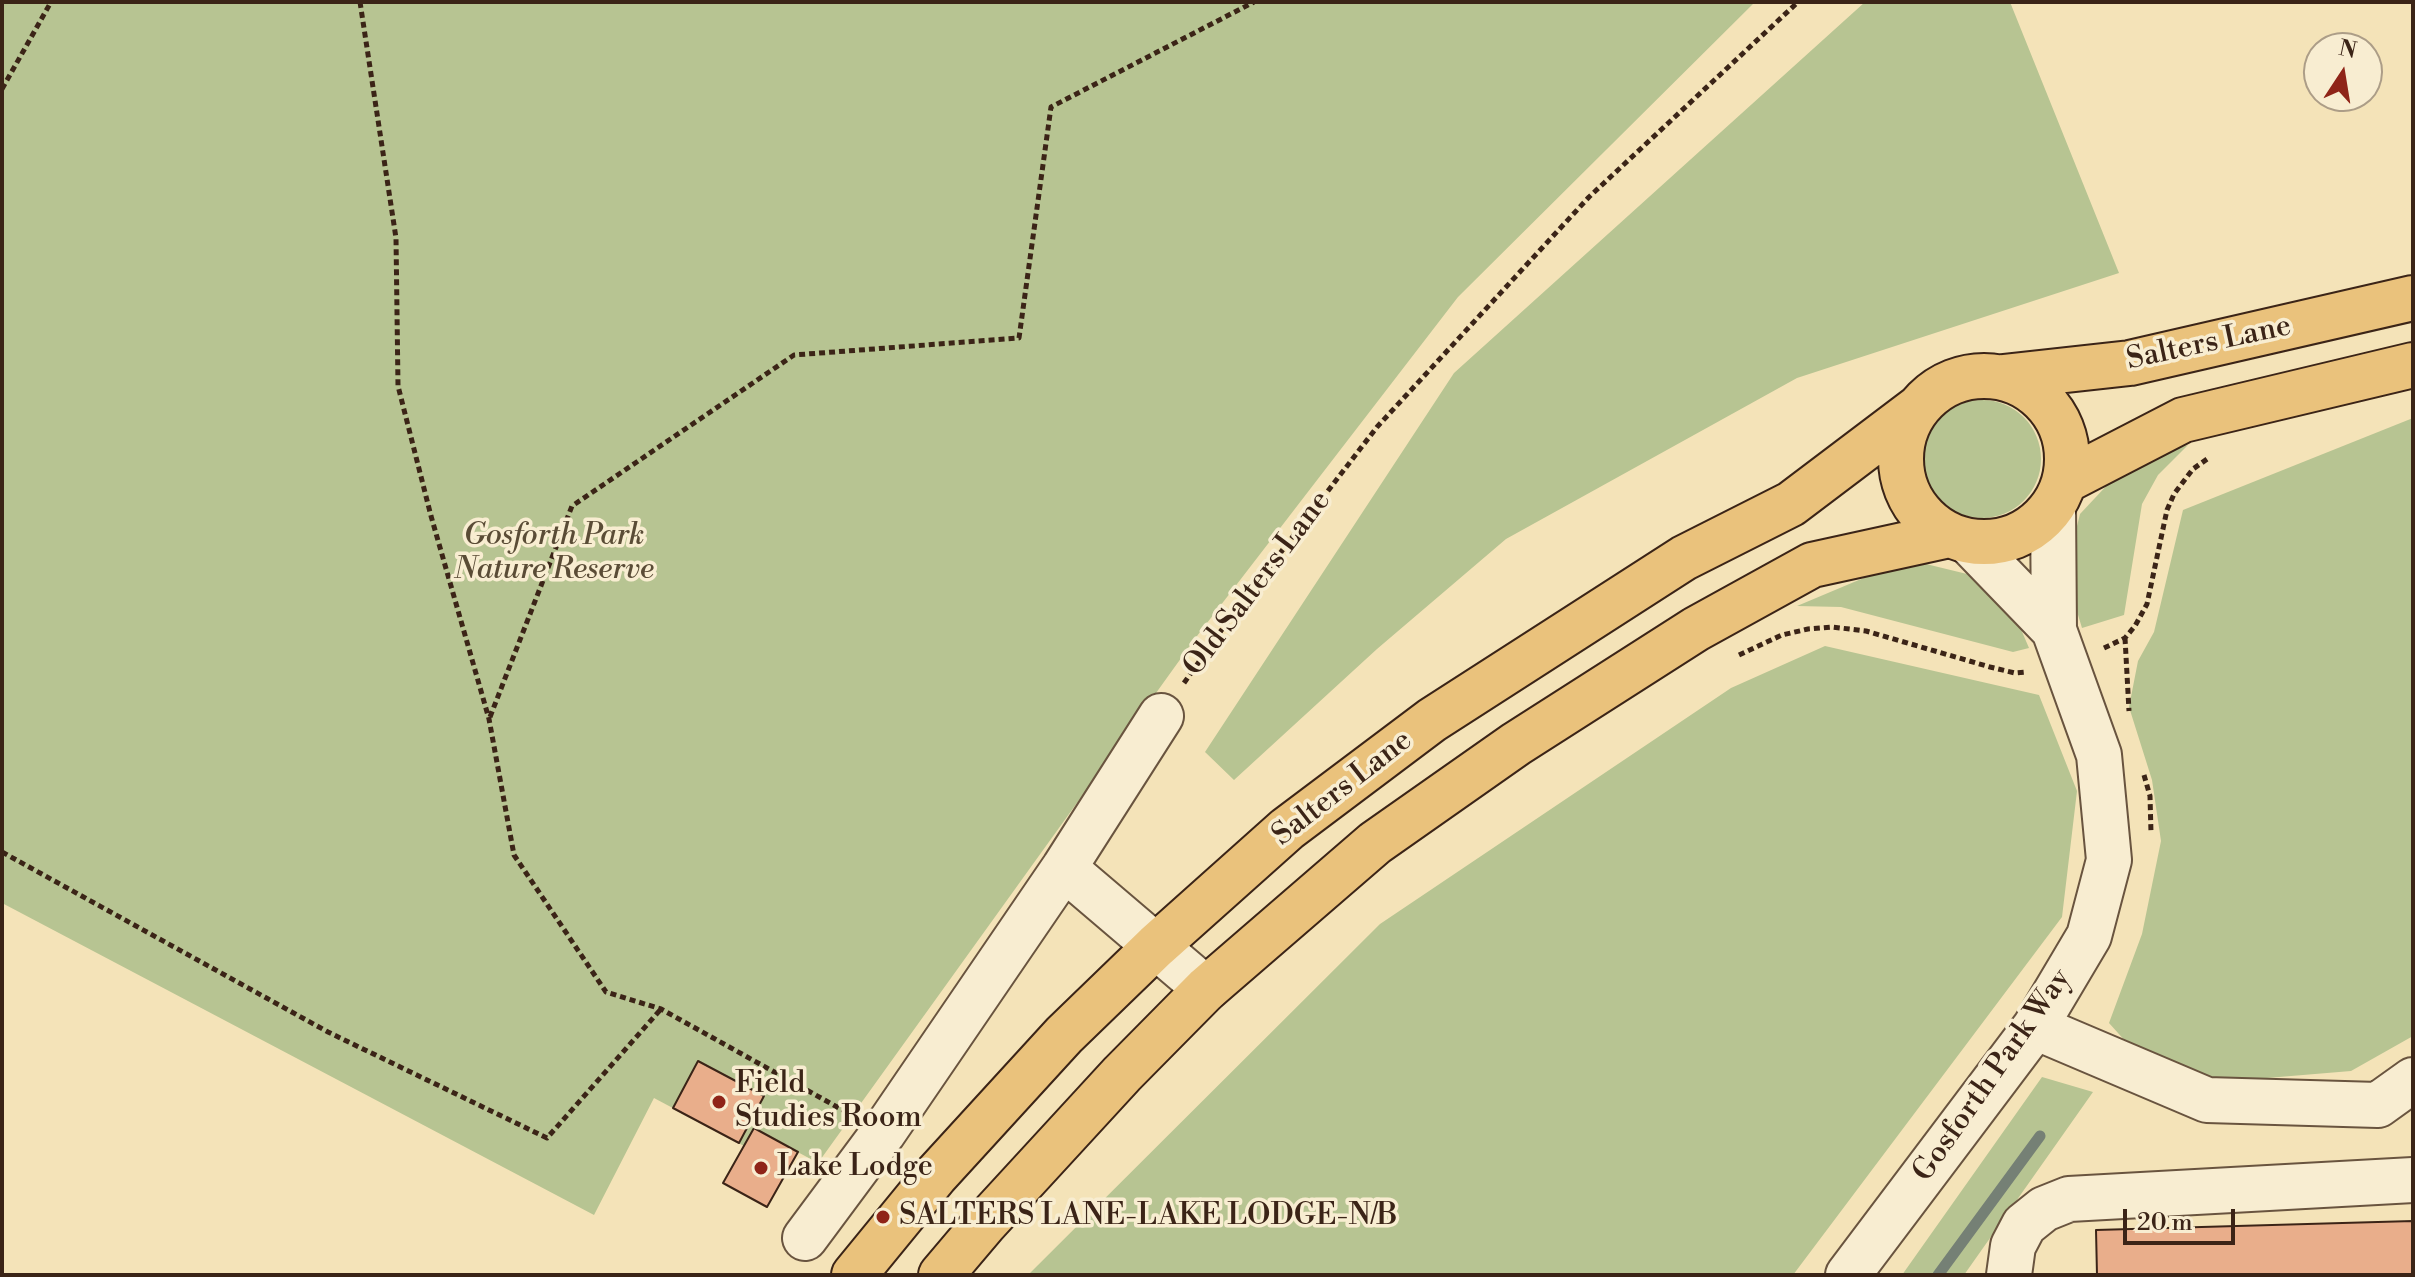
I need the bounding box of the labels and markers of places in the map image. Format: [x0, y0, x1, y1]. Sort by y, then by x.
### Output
place label: Field Studies Room [735, 1067, 922, 1138]
marker: Field Studies Room [710, 1093, 728, 1111]
place label: Lake Lodge [777, 1150, 933, 1186]
marker: Lake Lodge [752, 1159, 770, 1177]
place label: SALTERS LANE-LAKE LODGE-N/B [899, 1199, 1398, 1235]
marker: SALTERS LANE-LAKE LODGE-N/B [874, 1208, 892, 1226]

